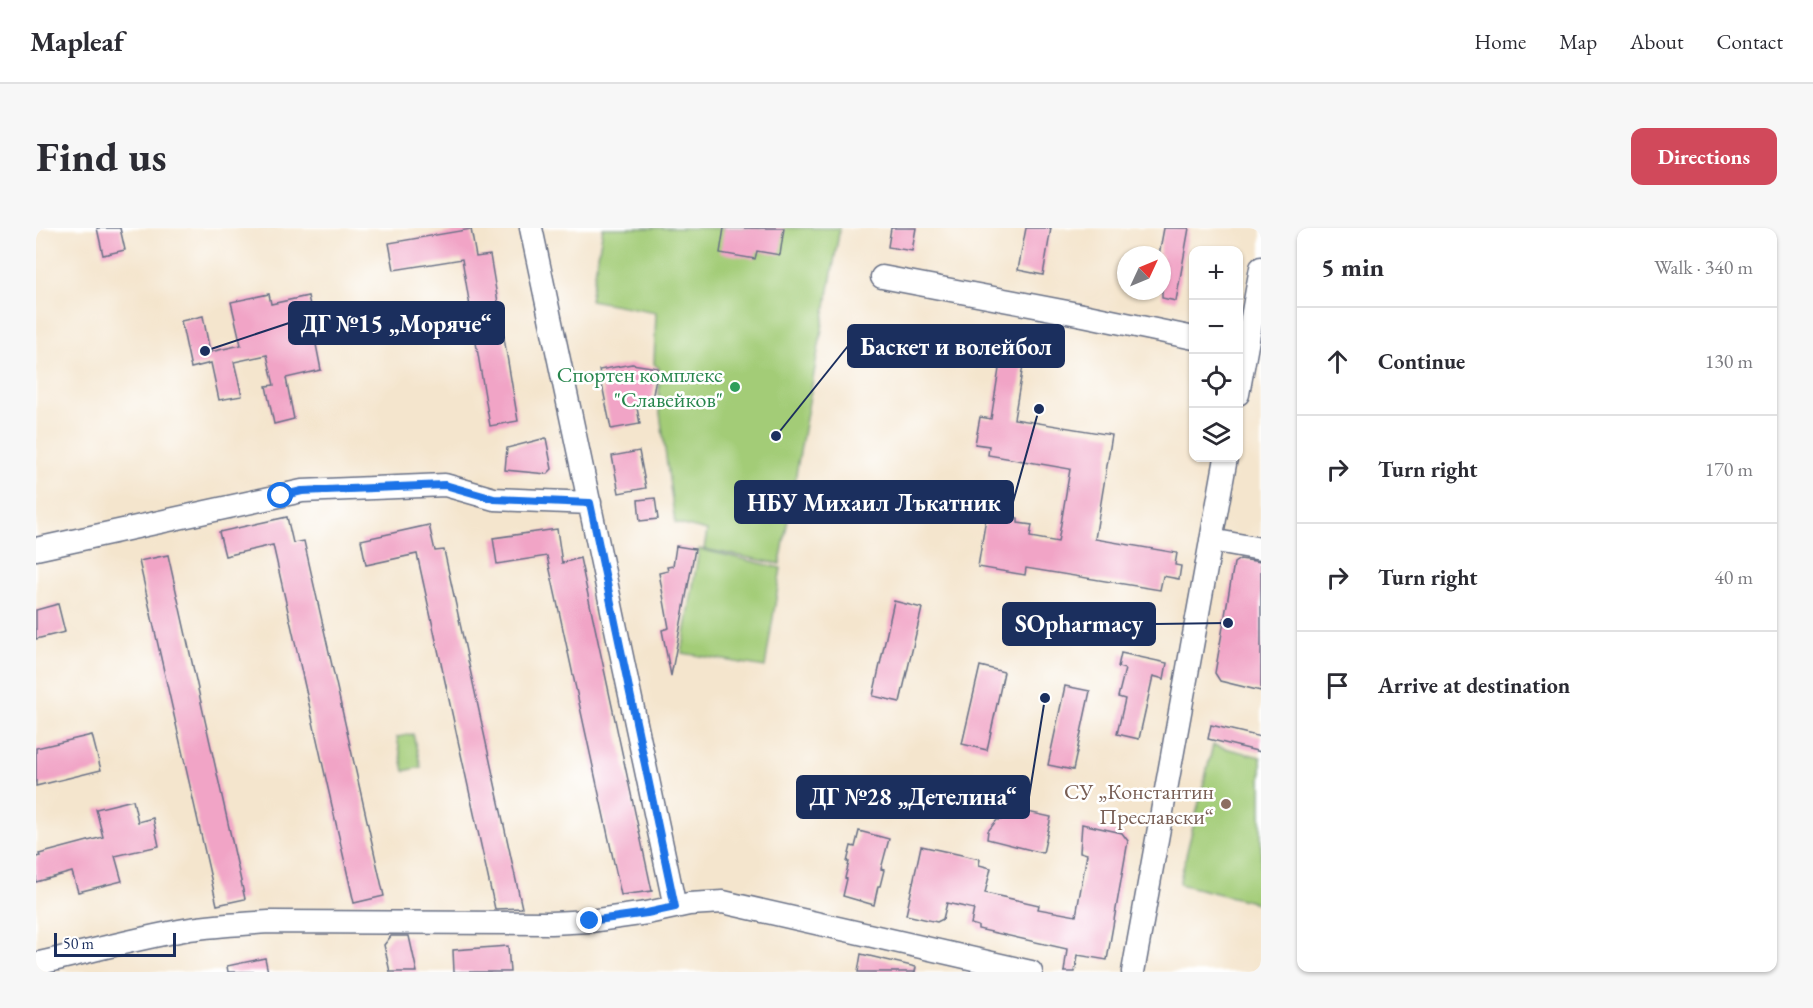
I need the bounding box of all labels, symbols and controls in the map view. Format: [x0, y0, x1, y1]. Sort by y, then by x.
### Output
text: Mapleaf [30, 23, 124, 59]
text: Home [1474, 28, 1526, 55]
text: Map [1559, 28, 1597, 55]
text: About [1630, 28, 1683, 55]
text: Contact [1716, 28, 1783, 55]
button: Directions [1631, 128, 1777, 185]
text: Find us [36, 129, 167, 184]
north arrow [1117, 246, 1171, 300]
map controls [1189, 246, 1243, 462]
button: + [1189, 246, 1243, 300]
text: 5 min [1321, 250, 1384, 284]
text: Walk · 340 m [1654, 254, 1753, 280]
button: − [1189, 300, 1243, 354]
callout: ДГ №15 „Моряче“ [289, 302, 504, 344]
text: ДГ №15 „Моряче“ [301, 308, 492, 339]
callout: Баскет и волейбол [848, 325, 1064, 367]
text: Баскет и волейбол [860, 331, 1052, 362]
icon: ahead [1321, 345, 1354, 378]
text: Continue [1378, 347, 1465, 376]
text: 130 m [1705, 348, 1753, 374]
button: locate [1189, 354, 1243, 408]
place label: Спортен комплекс "Славейков" [557, 360, 723, 414]
marker: Спортен комплекс "Славейков" [728, 380, 742, 394]
button: layers [1189, 408, 1243, 462]
icon: right [1321, 453, 1354, 486]
text: Turn right [1378, 455, 1477, 484]
text: 170 m [1705, 456, 1753, 482]
callout: НБУ Михаил Лъкатник [735, 481, 1013, 523]
route start [267, 482, 293, 508]
text: НБУ Михаил Лъкатник [747, 487, 1002, 518]
icon: right [1321, 561, 1354, 594]
text: Turn right [1378, 563, 1477, 592]
text: 40 m [1714, 564, 1753, 590]
callout: SOpharmacy [1003, 603, 1155, 645]
text: SOpharmacy [1015, 608, 1143, 640]
icon: arrive [1321, 669, 1354, 702]
text: Arrive at destination [1378, 671, 1570, 700]
callout: ДГ №28 „Детелина“ [797, 776, 1029, 818]
place label: СУ „Константин Преславски“ [1064, 777, 1214, 831]
text: ДГ №28 „Детелина“ [809, 781, 1017, 812]
marker: СУ „Константин Преславски“ [1219, 797, 1233, 811]
route end [576, 907, 602, 933]
scale bar [54, 930, 176, 958]
text: 50 m [63, 933, 94, 954]

